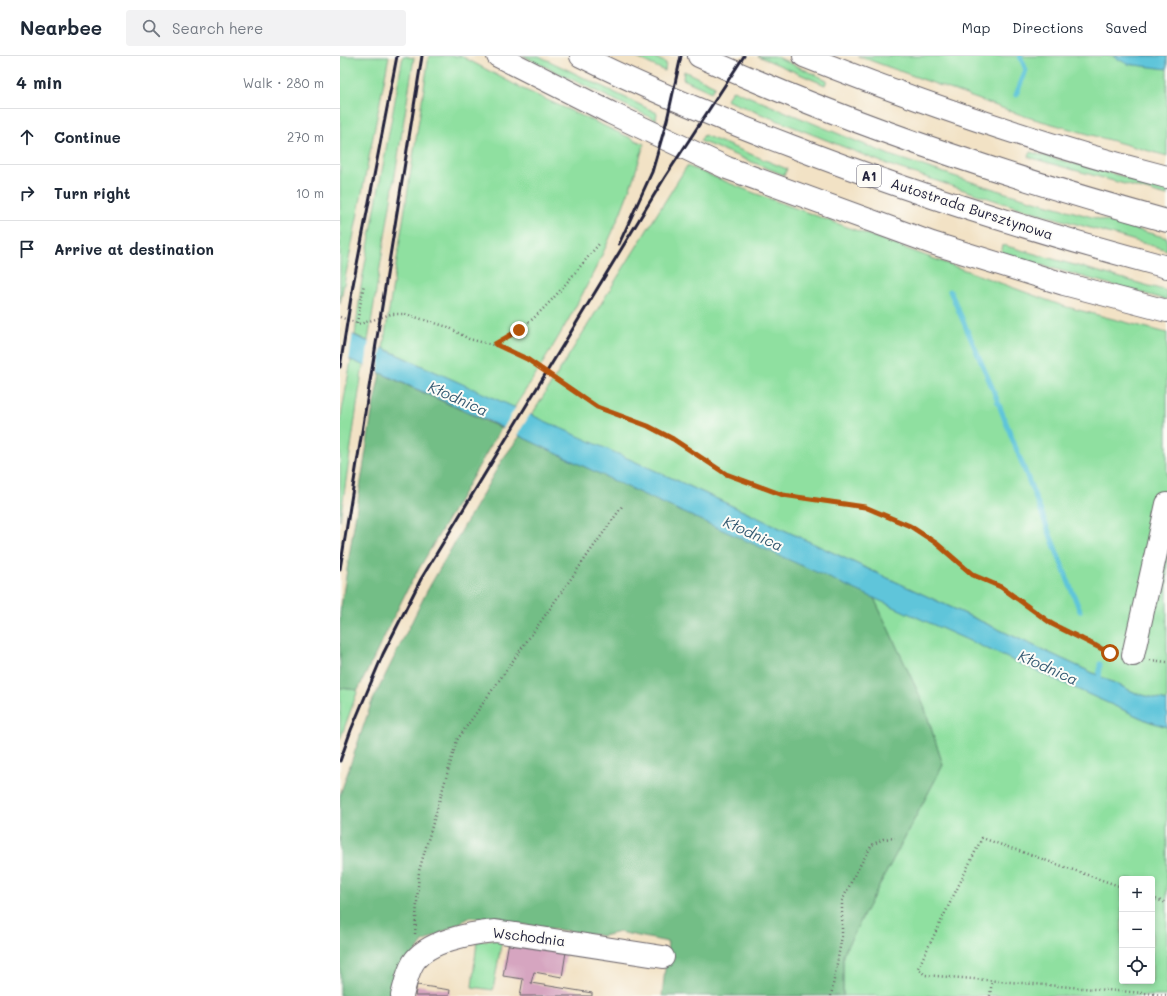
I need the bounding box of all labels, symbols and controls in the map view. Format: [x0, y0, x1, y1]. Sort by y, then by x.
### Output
search box [126, 10, 406, 46]
text: Nearbee [20, 15, 102, 40]
icon: search [140, 17, 162, 39]
text: Search here [172, 18, 263, 38]
text: Map [962, 18, 990, 37]
text: Directions [1012, 18, 1083, 37]
text: Saved [1105, 18, 1147, 37]
text: 4 min [16, 71, 62, 93]
text: Walk · 280 m [243, 74, 324, 91]
icon: ahead [16, 126, 38, 148]
text: Continue [54, 127, 121, 147]
text: 270 m [287, 128, 324, 145]
road number: A1 [857, 165, 881, 187]
street label: Autostrada Bursztynowa [889, 173, 1056, 244]
icon: right [16, 182, 38, 204]
text: Turn right [54, 183, 131, 203]
text: 10 m [296, 184, 324, 201]
icon: arrive [16, 238, 38, 260]
text: Arrive at destination [54, 239, 214, 259]
route end [510, 321, 528, 339]
water label: Kłodnica [425, 376, 491, 420]
water label: Kłodnica [720, 511, 786, 555]
route start [1101, 644, 1119, 662]
water label: Kłodnica [1015, 645, 1081, 689]
map controls [1119, 876, 1155, 984]
button: + [1119, 876, 1155, 912]
button: − [1119, 912, 1155, 948]
street label: Wschodnia [492, 923, 567, 950]
button: locate [1119, 948, 1155, 984]

